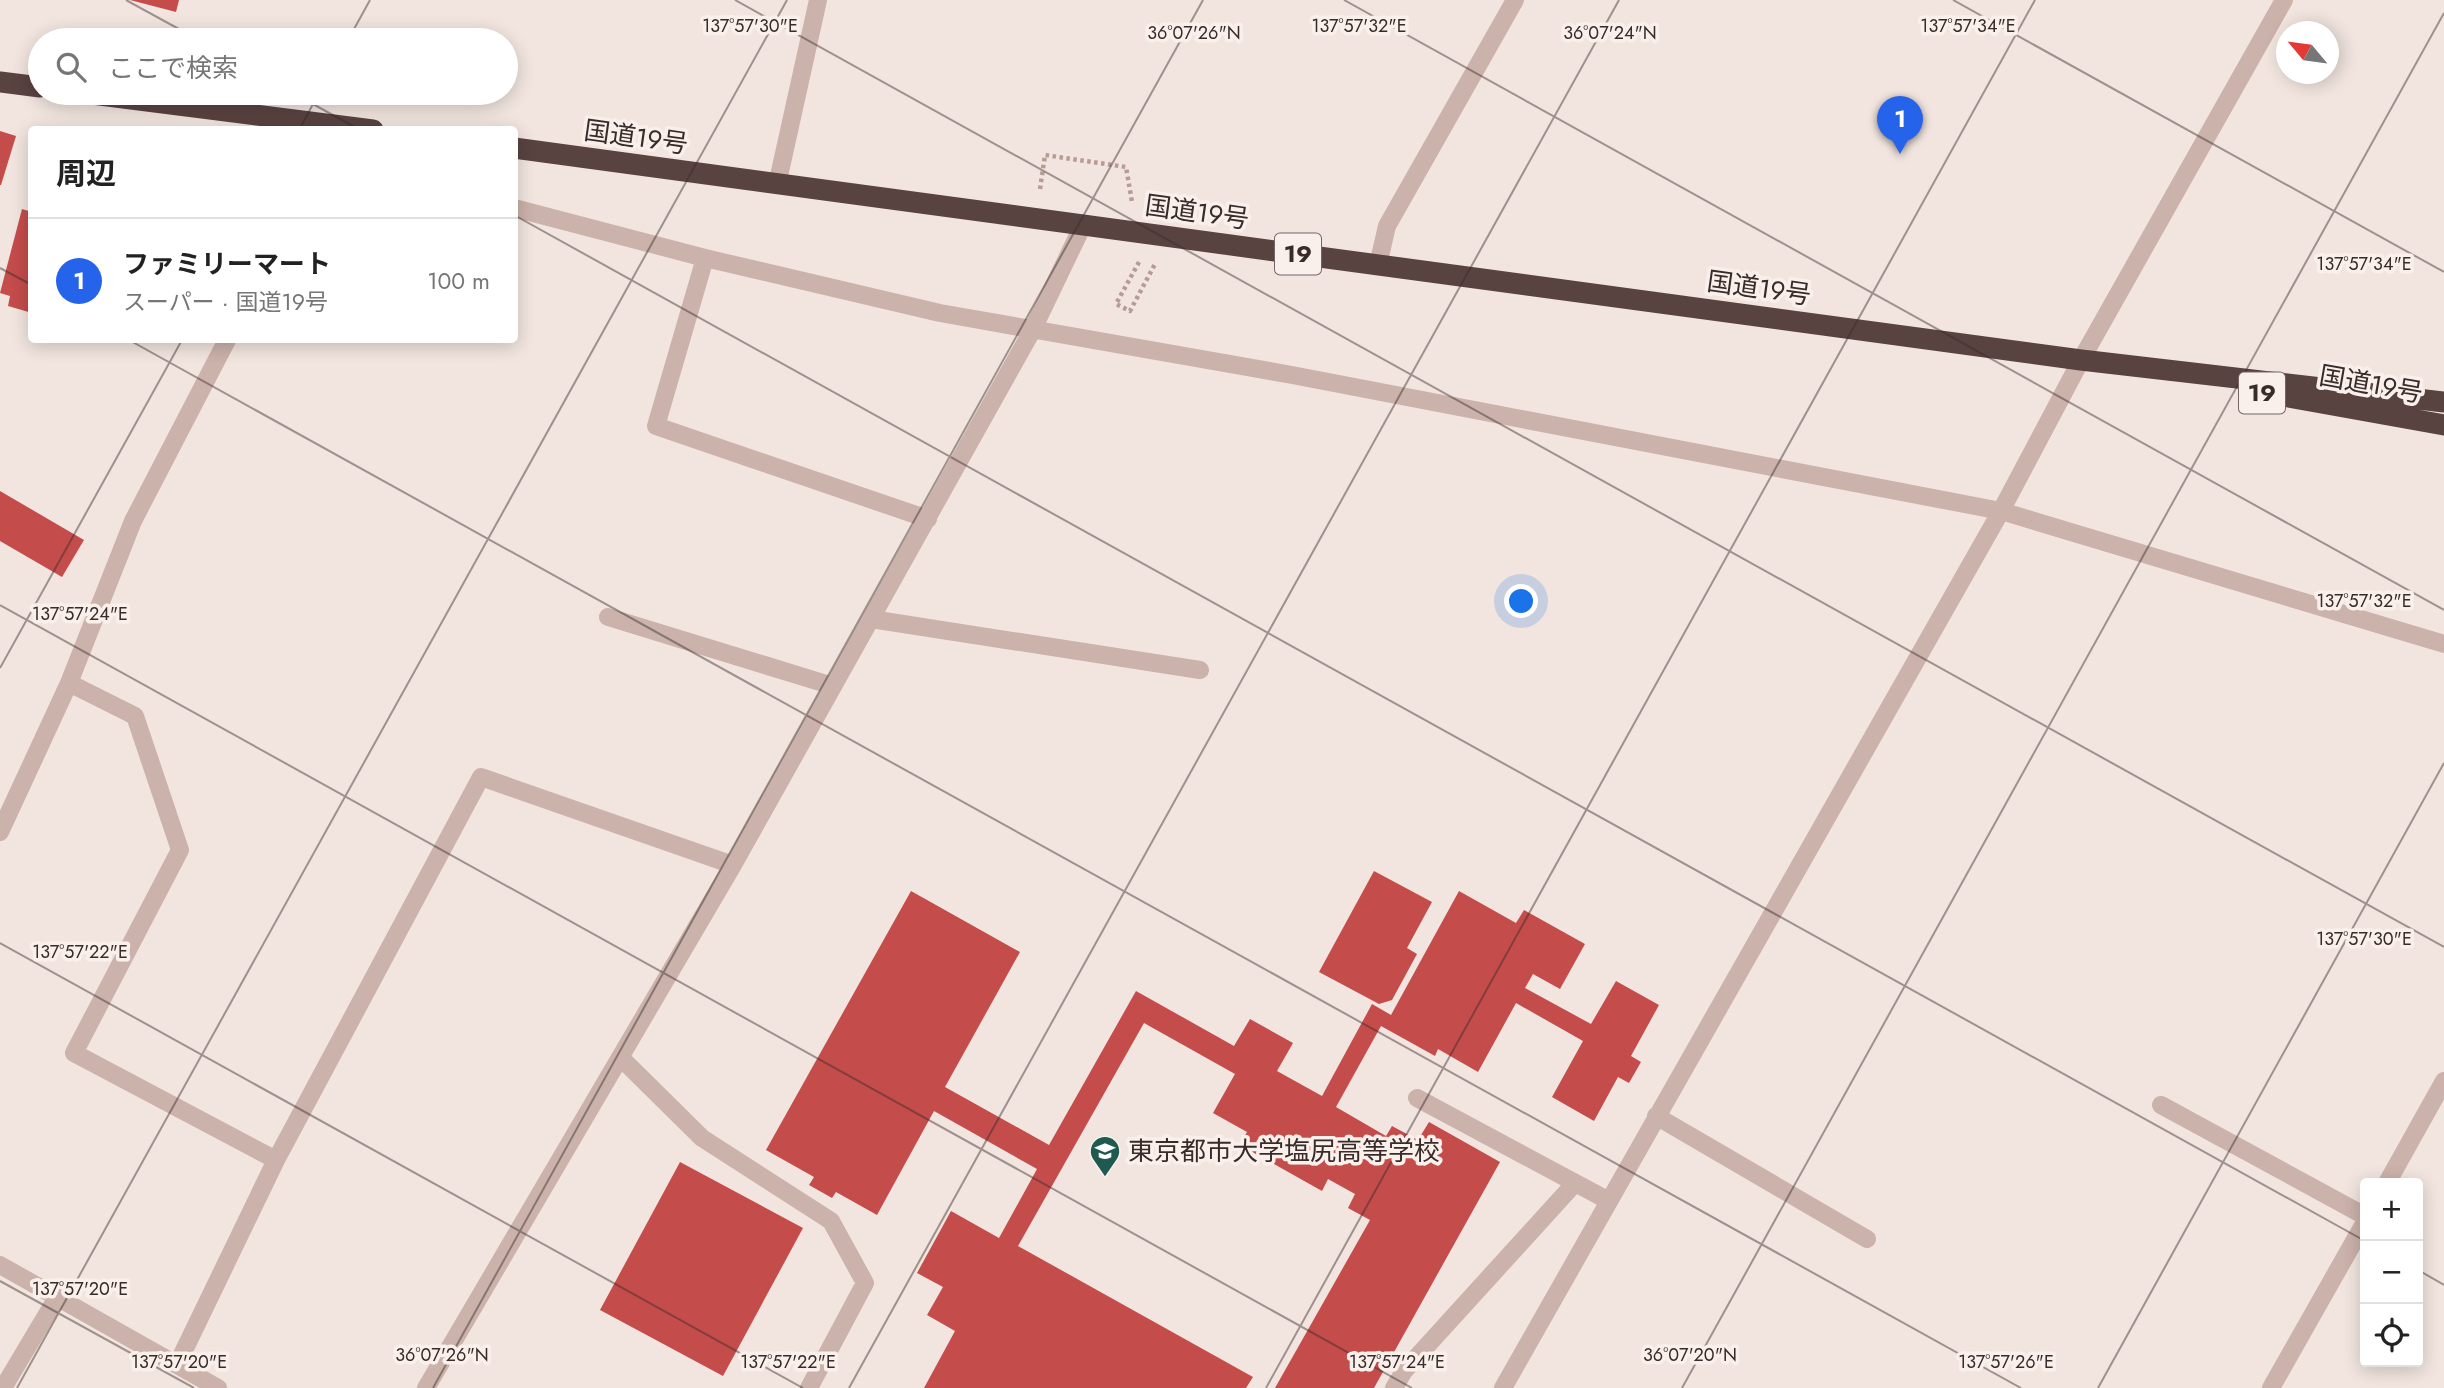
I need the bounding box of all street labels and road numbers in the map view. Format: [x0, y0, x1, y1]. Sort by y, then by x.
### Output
street label: 国道19号 [582, 111, 690, 163]
street label: 国道19号 [1143, 186, 1251, 238]
road number: 19 [1275, 233, 1321, 274]
street label: 国道19号 [1705, 262, 1813, 314]
street label: 国道19号 [2316, 356, 2426, 412]
road number: 19 [2239, 372, 2285, 414]

